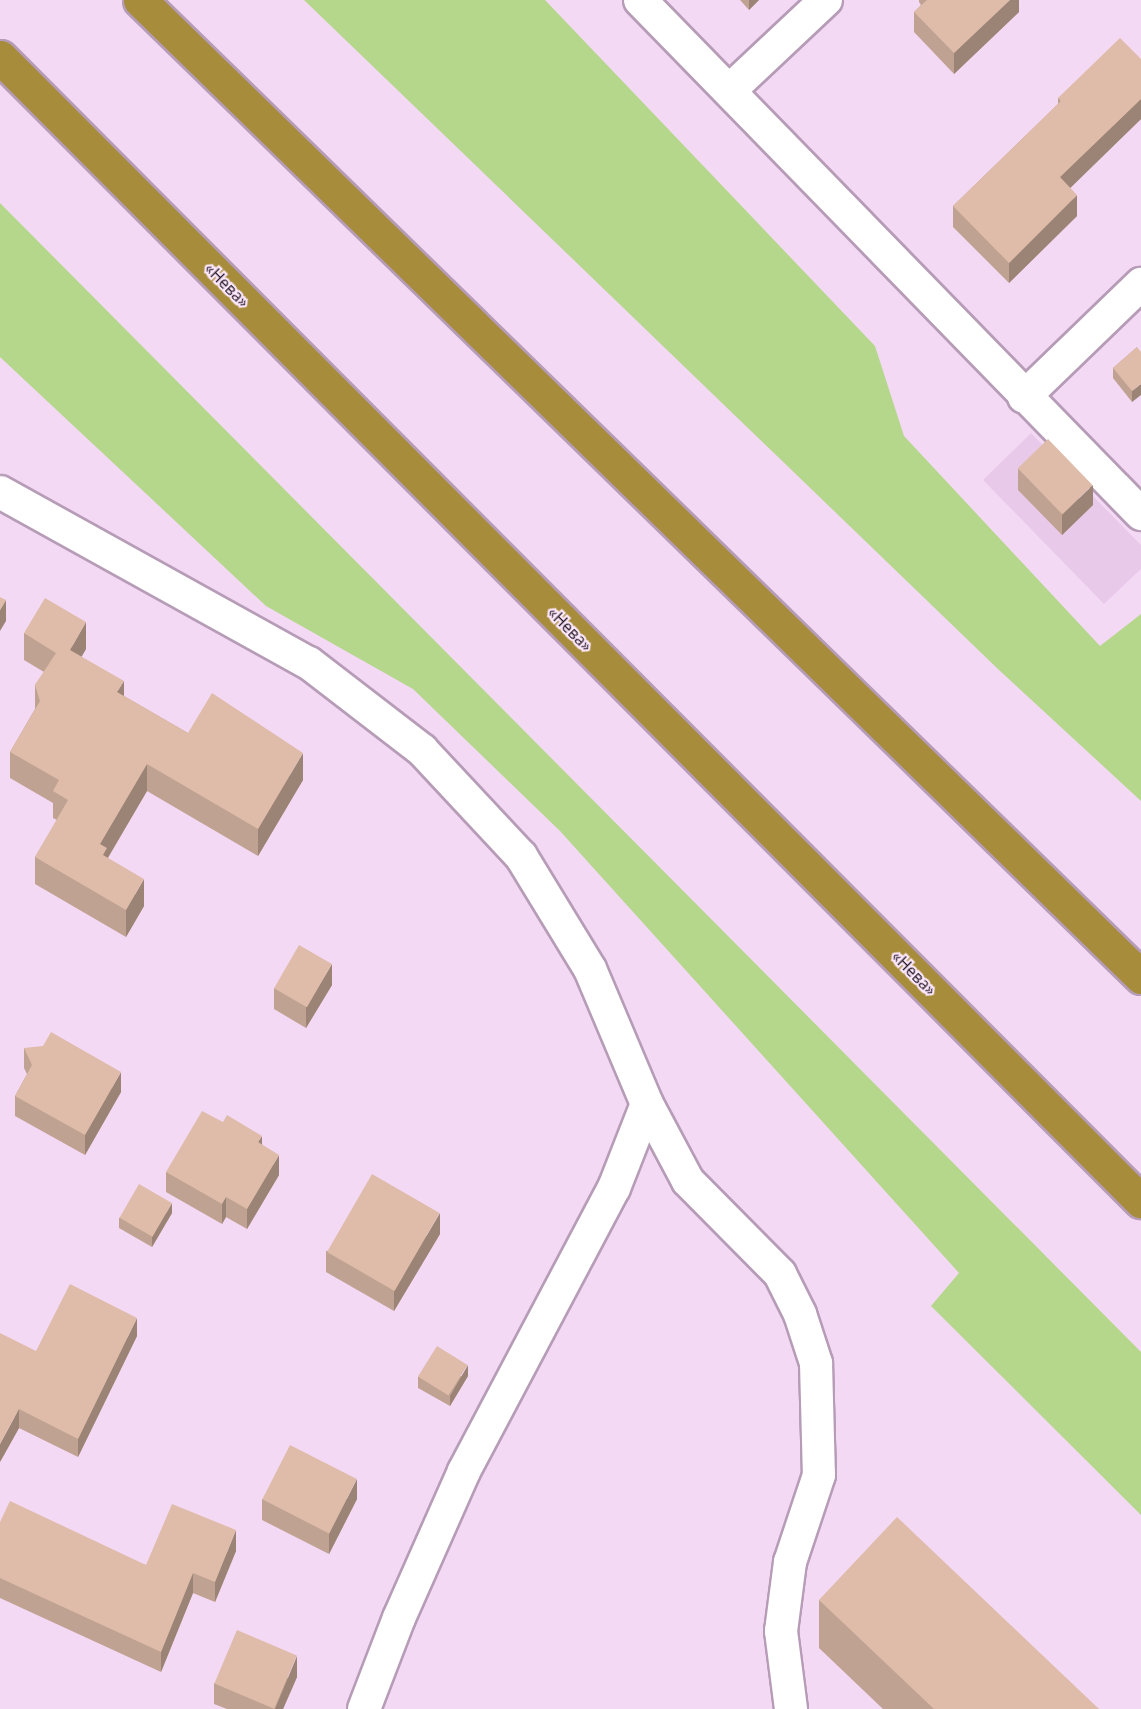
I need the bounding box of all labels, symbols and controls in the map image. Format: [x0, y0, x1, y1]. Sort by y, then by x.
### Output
street label: «Нева» [201, 259, 253, 311]
street label: «Нева» [544, 603, 596, 655]
street label: «Нева» [888, 947, 940, 999]

